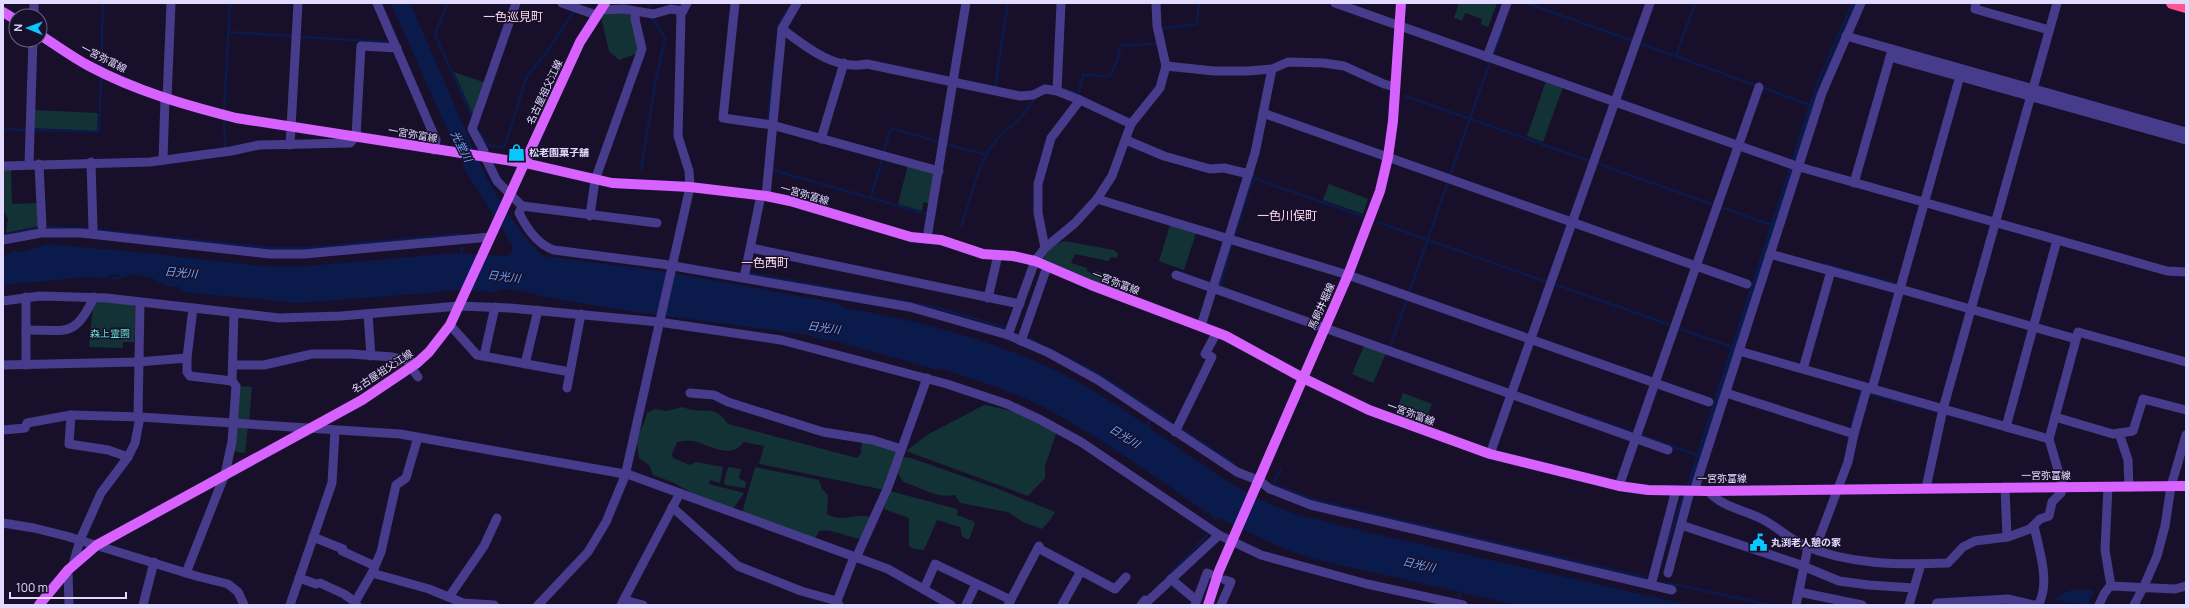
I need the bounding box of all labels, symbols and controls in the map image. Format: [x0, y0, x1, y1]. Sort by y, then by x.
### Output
north arrow [8, 8, 48, 48]
district label: 一色巡見町 [483, 8, 543, 25]
text: N [10, 24, 25, 32]
street label: 一宮弥富線 [79, 40, 129, 76]
street label: 名古屋祖父江線 [523, 57, 565, 127]
street label: 一宮弥富線 [387, 123, 439, 145]
water label: 光堂川 [448, 128, 477, 165]
shop icon: 松老園菓子舗 [506, 142, 526, 162]
place label: 松老園菓子舗 [529, 145, 589, 159]
street label: 一宮弥富線 [779, 180, 831, 208]
district label: 一色川俣町 [1257, 207, 1317, 224]
district label: 一色西町 [741, 254, 789, 271]
water label: 日光川 [164, 263, 199, 281]
water label: 日光川 [487, 267, 522, 286]
street label: 一宮弥富線 [1090, 267, 1142, 297]
street label: 馬飼井堀線 [1304, 280, 1338, 332]
water label: 日光川 [807, 317, 842, 337]
park label: 森上霊園 [90, 326, 130, 340]
street label: 名古屋祖父江線 [349, 346, 415, 396]
street label: 一宮弥富線 [1385, 398, 1437, 428]
water label: 日光川 [1107, 421, 1144, 452]
street label: 一宮弥富線 [2021, 468, 2071, 482]
street label: 一宮弥富線 [1697, 471, 1747, 485]
public building icon: 丸渕老人憩の家 [1748, 532, 1768, 552]
place label: 丸渕老人憩の家 [1771, 535, 1841, 549]
water label: 日光川 [1401, 553, 1438, 575]
scale bar [10, 574, 126, 600]
text: 100 m [16, 579, 48, 596]

